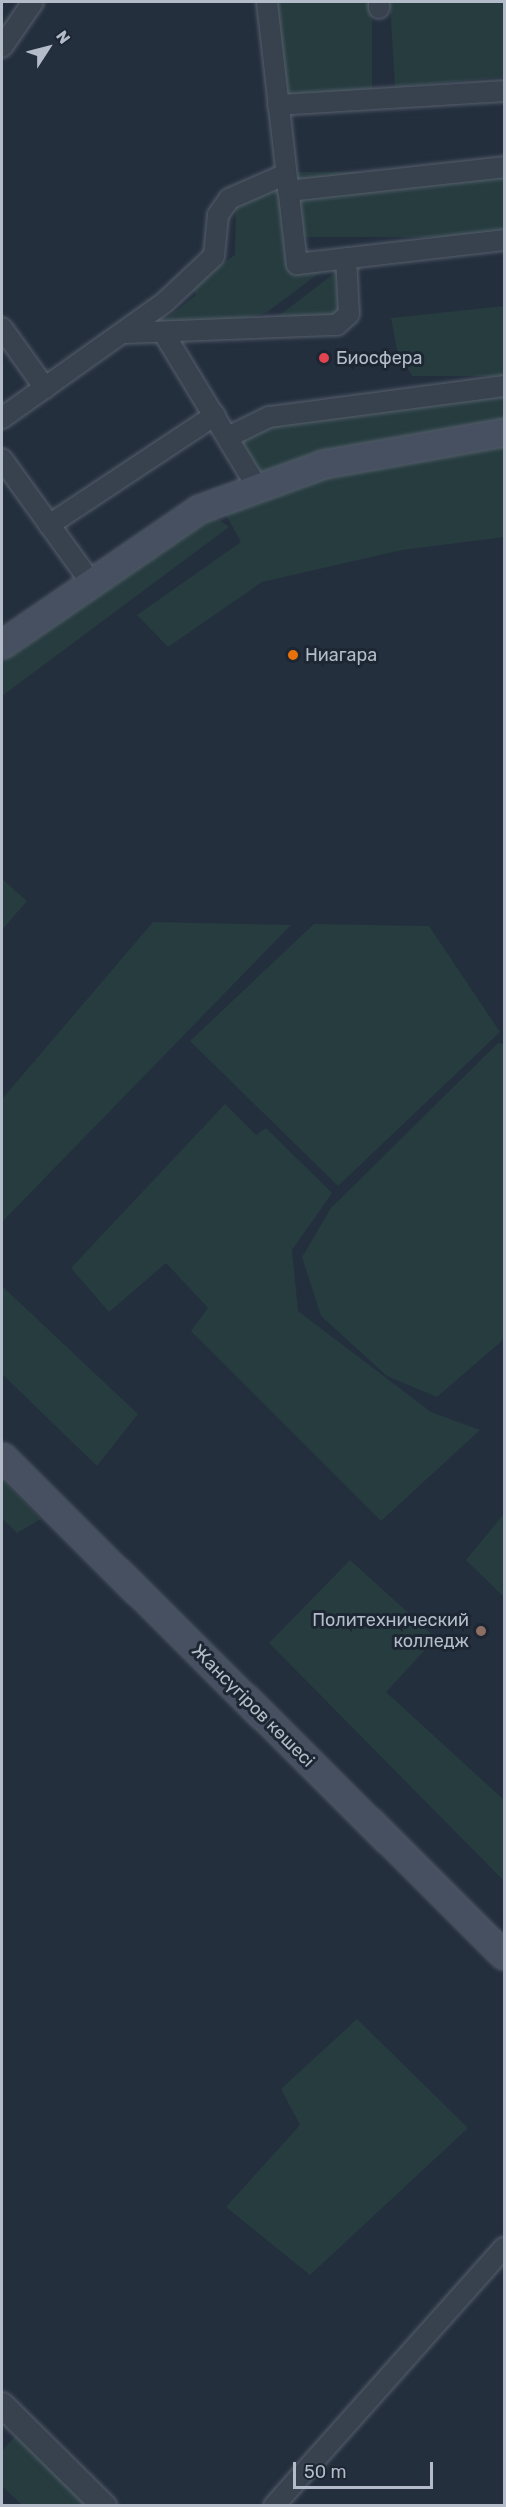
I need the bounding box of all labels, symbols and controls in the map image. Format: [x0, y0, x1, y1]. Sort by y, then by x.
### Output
north arrow [18, 18, 78, 78]
text: N [52, 27, 74, 47]
place label: Биосфера [336, 347, 422, 369]
marker: Биосфера [317, 351, 331, 365]
place label: Ниагара [305, 644, 377, 666]
marker: Ниагара [286, 648, 300, 662]
place label: Политехнический колледж [312, 1610, 469, 1652]
marker: Политехнический колледж [474, 1624, 488, 1638]
street label: Жансүгіров көшесі [187, 1640, 319, 1772]
scale bar [296, 2450, 436, 2488]
text: 50 m [304, 2461, 347, 2483]

